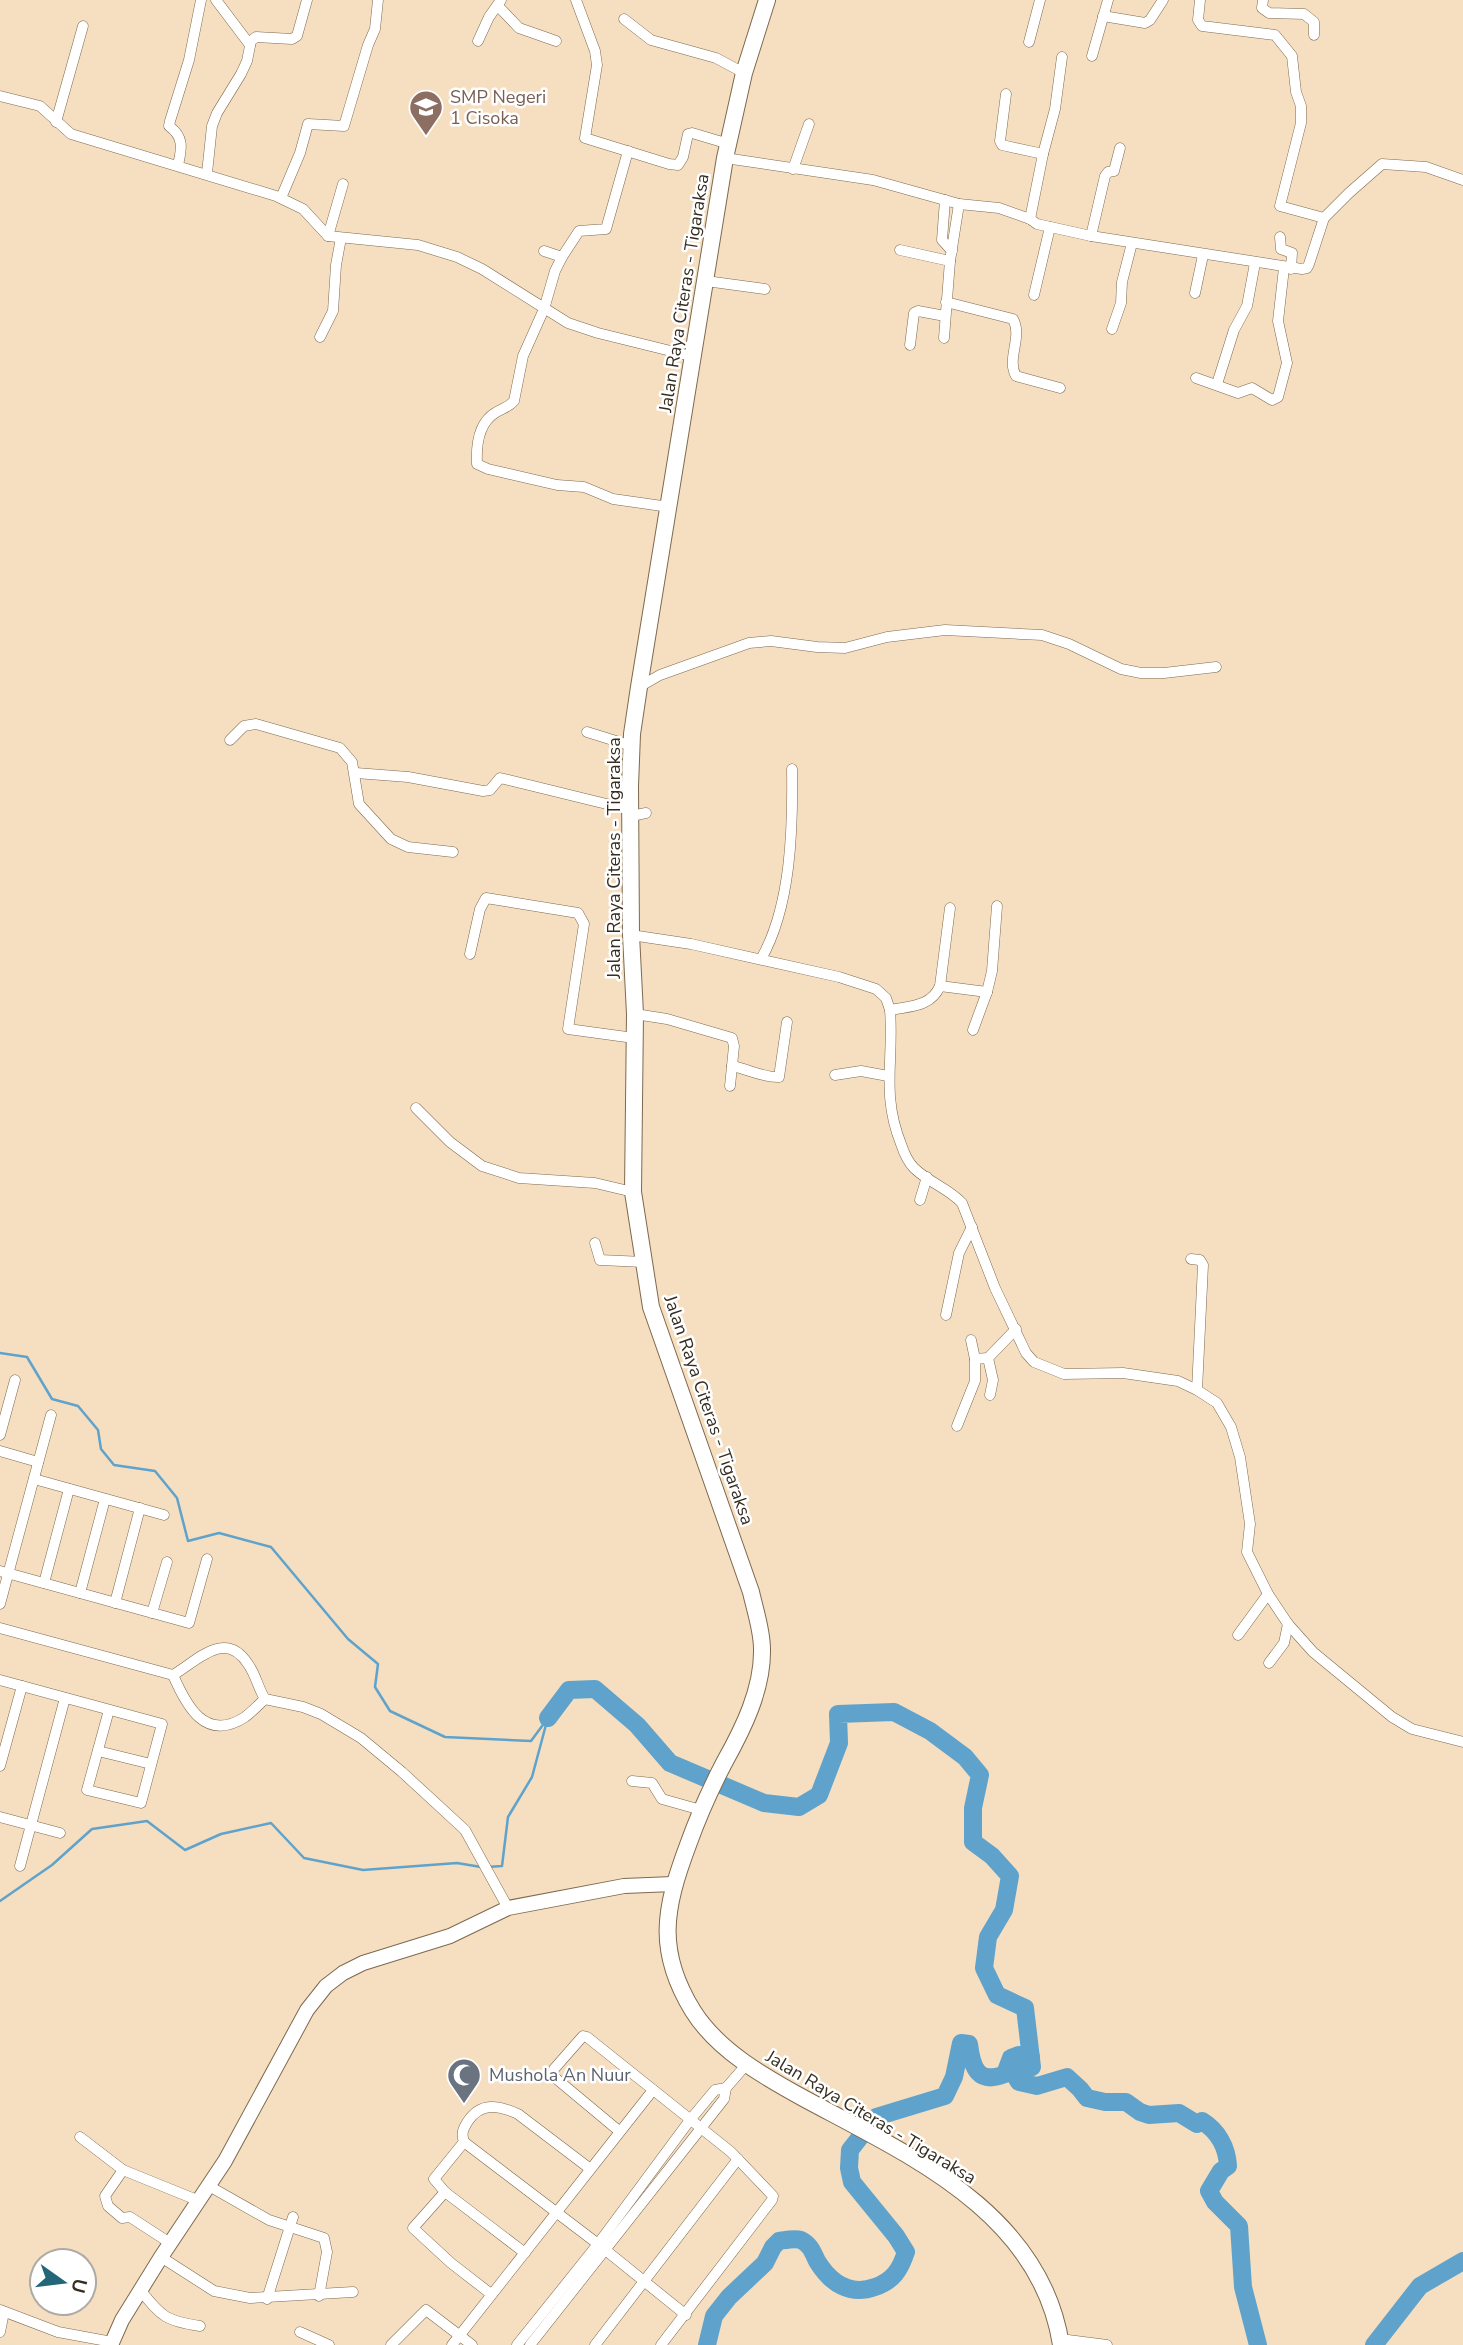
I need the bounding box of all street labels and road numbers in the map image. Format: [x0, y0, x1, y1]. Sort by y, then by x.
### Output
street label: Jalan Raya Citeras - Tigaraksa [653, 172, 715, 415]
street label: Jalan Raya Citeras - Tigaraksa [602, 737, 626, 980]
street label: Jalan Raya Citeras - Tigaraksa [658, 1291, 760, 1528]
street label: Jalan Raya Citeras - Tigaraksa [761, 2044, 981, 2189]

